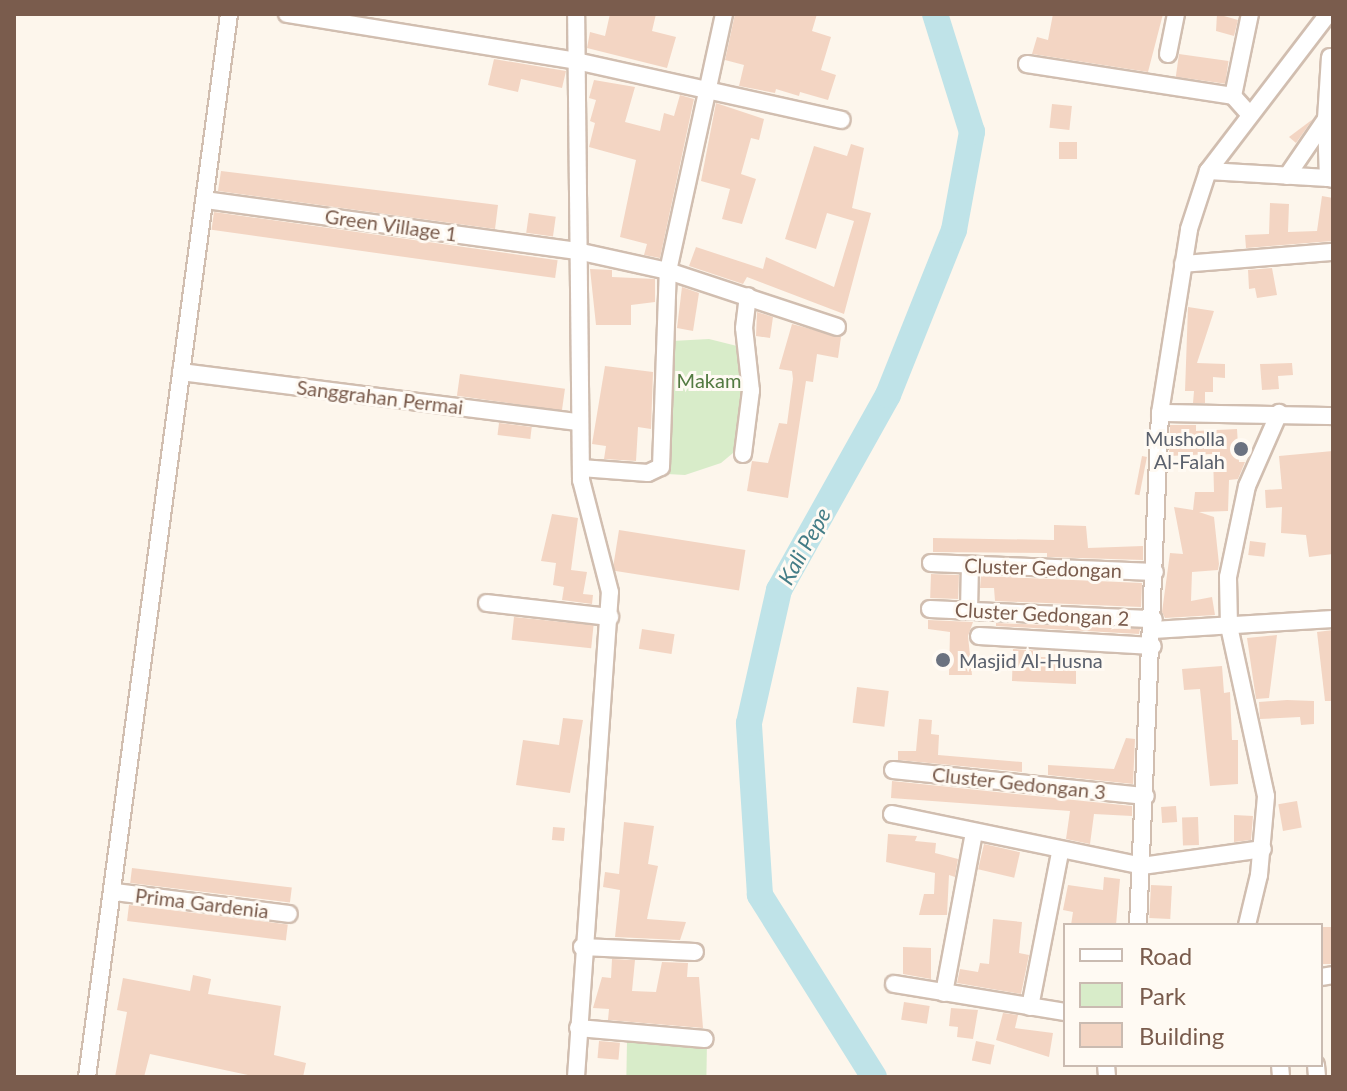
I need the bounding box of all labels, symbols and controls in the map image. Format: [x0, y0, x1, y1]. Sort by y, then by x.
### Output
street label: Green Village 1 [323, 204, 459, 246]
park label: Makam [677, 368, 741, 392]
street label: Sanggrahan Permai [295, 375, 465, 419]
place label: Musholla Al-Falah [1145, 426, 1225, 473]
marker: Musholla Al-Falah [1232, 440, 1250, 458]
water label: Kali Pepe [772, 503, 836, 589]
street label: Cluster Gedongan [964, 553, 1122, 583]
street label: Cluster Gedongan 2 [954, 597, 1130, 631]
place label: Masjid Al-Husna [959, 648, 1103, 672]
marker: Masjid Al-Husna [934, 651, 952, 669]
street label: Cluster Gedongan 3 [931, 762, 1107, 804]
street label: Prima Gardenia [134, 883, 270, 923]
legend [1063, 923, 1323, 1067]
text: Road [1139, 941, 1192, 970]
text: Park [1139, 981, 1186, 1010]
text: Building [1139, 1021, 1224, 1050]

